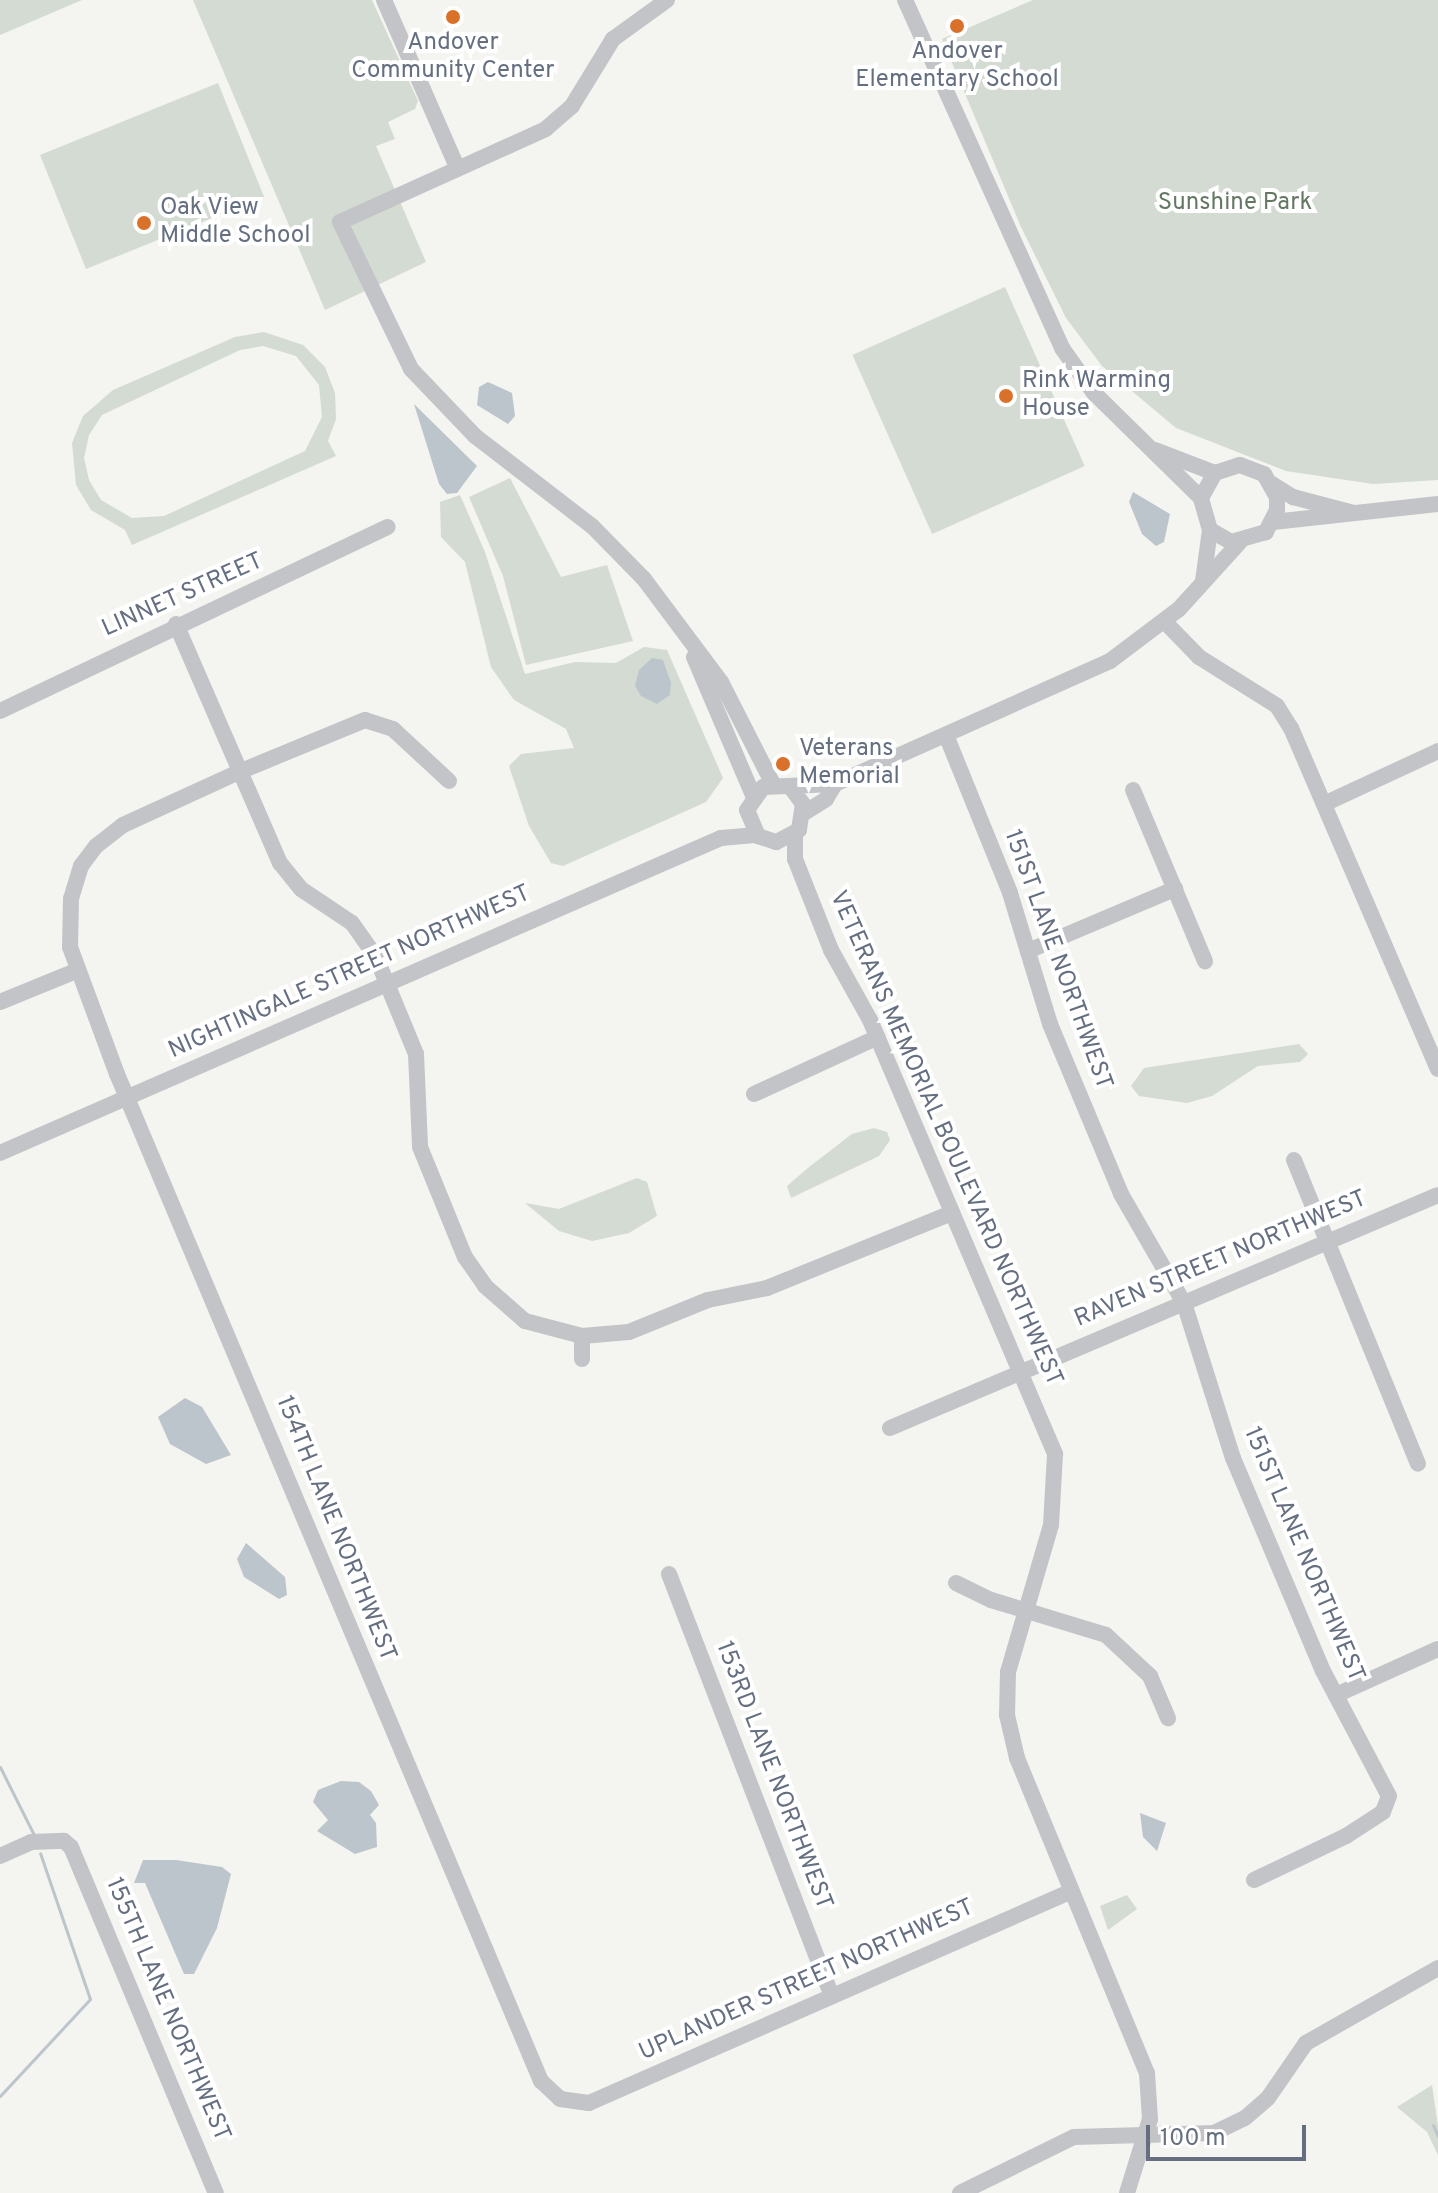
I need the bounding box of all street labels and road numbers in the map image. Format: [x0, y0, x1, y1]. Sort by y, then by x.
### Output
street label: LINNET STREET [98, 547, 268, 645]
street label: 151ST LANE NORTHWEST [996, 826, 1118, 1094]
street label: NIGHTINGALE STREET NORTHWEST [164, 880, 536, 1066]
street label: VETERANS MEMORIAL BOULEVARD NORTHWEST [822, 887, 1068, 1391]
street label: RAVEN STREET NORTHWEST [1070, 1185, 1372, 1335]
street label: 154TH LANE NORTHWEST [268, 1392, 402, 1666]
street label: 151ST LANE NORTHWEST [1236, 1423, 1370, 1687]
street label: 153RD LANE NORTHWEST [708, 1638, 838, 1914]
street label: 155TH LANE NORTHWEST [98, 1874, 236, 2146]
street label: UPLANDER STREET NORTHWEST [635, 1894, 979, 2068]

